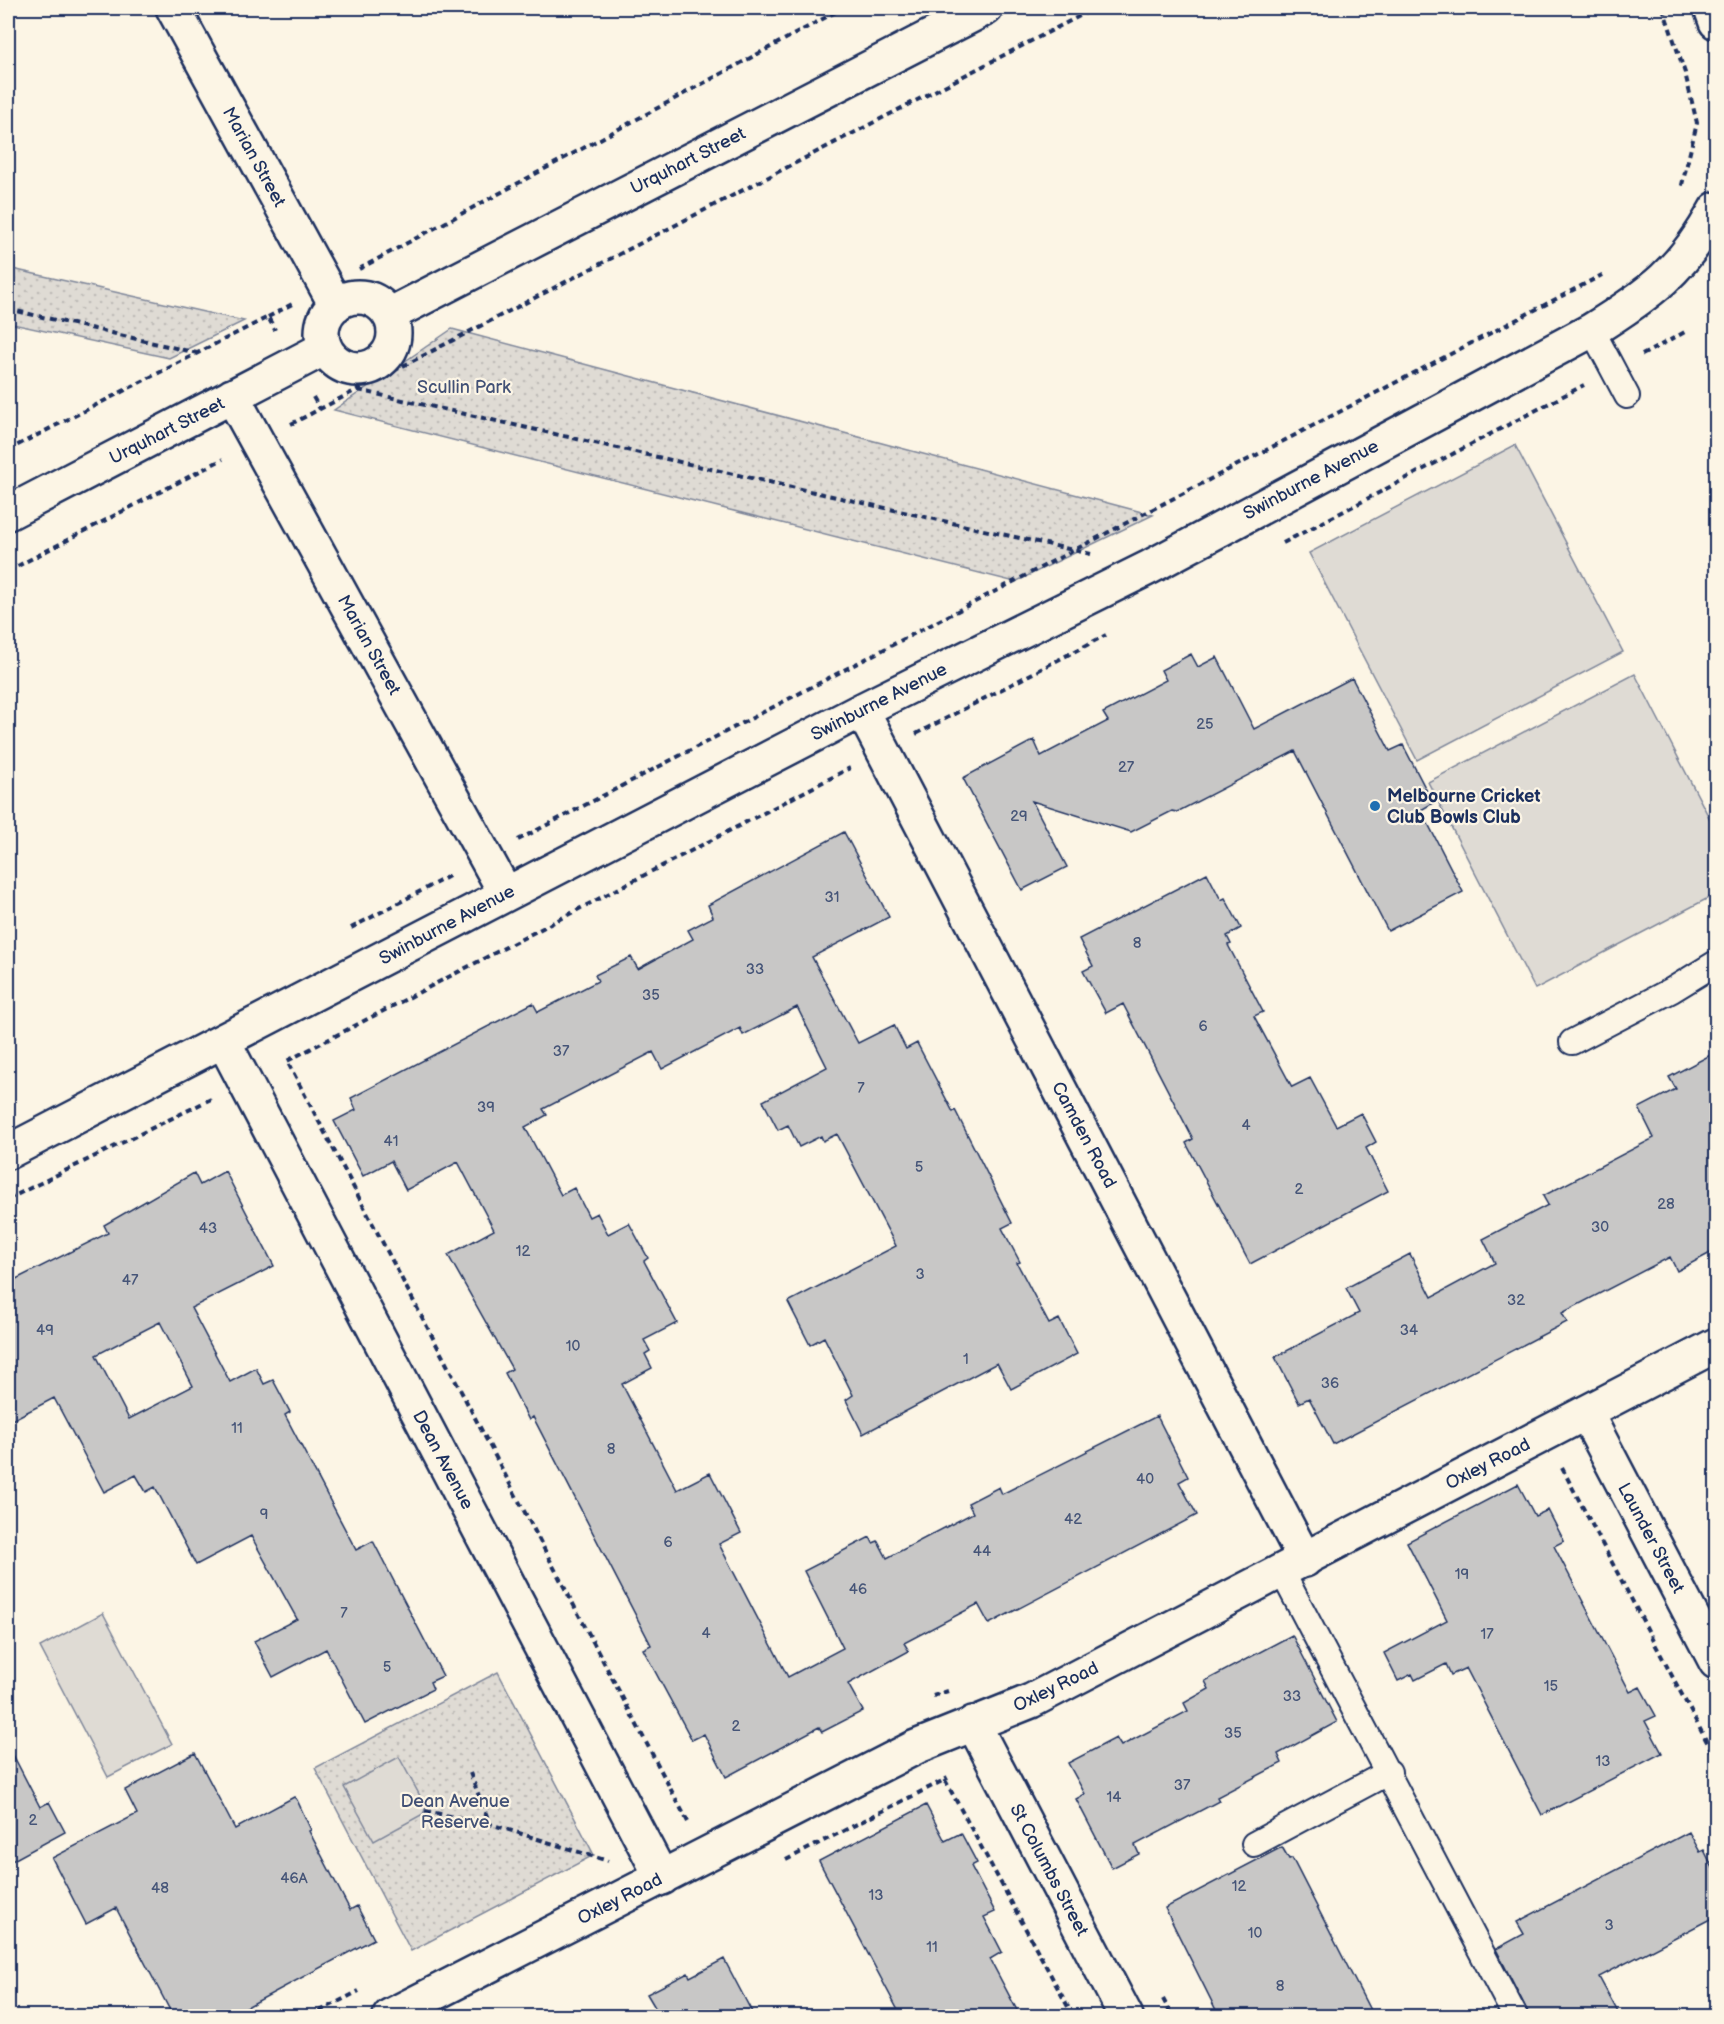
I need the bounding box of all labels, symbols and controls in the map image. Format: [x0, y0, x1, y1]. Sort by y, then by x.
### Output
street label: Marian Street [218, 103, 290, 211]
street label: Urquhart Street [627, 123, 749, 199]
park label: Scullin Park [417, 377, 511, 398]
street label: Urquhart Street [106, 393, 228, 469]
street label: Swinburne Avenue [1240, 435, 1382, 524]
street label: Marian Street [333, 591, 405, 699]
street label: Swinburne Avenue [807, 658, 951, 745]
house number: 25 [1196, 715, 1214, 734]
house number: 27 [1118, 758, 1135, 777]
place label: Melbourne Cricket Club Bowls Club [1387, 786, 1540, 828]
marker: Melbourne Cricket Club Bowls Club [1368, 799, 1382, 813]
house number: 29 [1010, 807, 1028, 826]
street label: Swinburne Avenue [376, 880, 518, 969]
house number: 31 [824, 888, 840, 907]
house number: 8 [1133, 934, 1142, 953]
house number: 33 [746, 960, 764, 979]
house number: 35 [642, 986, 660, 1005]
house number: 6 [1198, 1017, 1208, 1036]
house number: 37 [553, 1042, 570, 1061]
street label: Camden Road [1047, 1078, 1121, 1192]
house number: 7 [857, 1079, 865, 1098]
house number: 39 [477, 1098, 495, 1117]
house number: 4 [1241, 1116, 1251, 1135]
house number: 41 [384, 1132, 398, 1151]
house number: 5 [915, 1158, 923, 1177]
house number: 2 [1295, 1180, 1304, 1199]
house number: 28 [1657, 1195, 1675, 1214]
house number: 30 [1591, 1218, 1609, 1237]
house number: 43 [199, 1219, 217, 1238]
house number: 12 [516, 1242, 530, 1261]
house number: 3 [915, 1265, 925, 1284]
house number: 47 [122, 1271, 139, 1290]
house number: 32 [1507, 1291, 1525, 1310]
house number: 49 [36, 1321, 54, 1340]
house number: 34 [1400, 1321, 1418, 1340]
house number: 10 [566, 1337, 580, 1356]
house number: 1 [963, 1350, 969, 1369]
house number: 36 [1321, 1374, 1339, 1393]
street label: Dean Avenue [408, 1407, 478, 1513]
house number: 11 [231, 1419, 243, 1438]
street label: Oxley Road [1442, 1434, 1534, 1494]
house number: 8 [607, 1440, 616, 1459]
house number: 40 [1136, 1470, 1154, 1489]
street label: Launder Street [1613, 1479, 1689, 1597]
house number: 9 [260, 1505, 268, 1524]
house number: 42 [1064, 1510, 1082, 1529]
house number: 6 [663, 1533, 673, 1552]
house number: 44 [973, 1542, 991, 1561]
house number: 19 [1455, 1565, 1469, 1584]
house number: 46 [849, 1580, 867, 1599]
house number: 7 [340, 1604, 348, 1623]
house number: 4 [701, 1624, 711, 1643]
house number: 17 [1480, 1625, 1494, 1644]
street label: Oxley Road [1010, 1657, 1102, 1717]
house number: 5 [383, 1658, 391, 1677]
house number: 15 [1544, 1677, 1558, 1696]
house number: 33 [1283, 1687, 1301, 1706]
house number: 2 [732, 1717, 741, 1736]
house number: 35 [1224, 1724, 1242, 1743]
house number: 13 [1595, 1752, 1611, 1771]
house number: 37 [1174, 1776, 1191, 1795]
house number: 14 [1107, 1788, 1121, 1807]
park label: Dean Avenue Reserve [400, 1791, 510, 1833]
street label: St Columbs Street [1005, 1800, 1093, 1940]
house number: 2 [29, 1811, 38, 1830]
house number: 46A [280, 1869, 309, 1888]
street label: Oxley Road [574, 1869, 666, 1929]
house number: 12 [1232, 1877, 1246, 1896]
house number: 48 [151, 1879, 169, 1898]
house number: 13 [868, 1886, 884, 1905]
house number: 3 [1604, 1916, 1614, 1935]
house number: 10 [1248, 1924, 1262, 1943]
house number: 11 [926, 1938, 938, 1957]
house number: 8 [1276, 1977, 1285, 1996]

